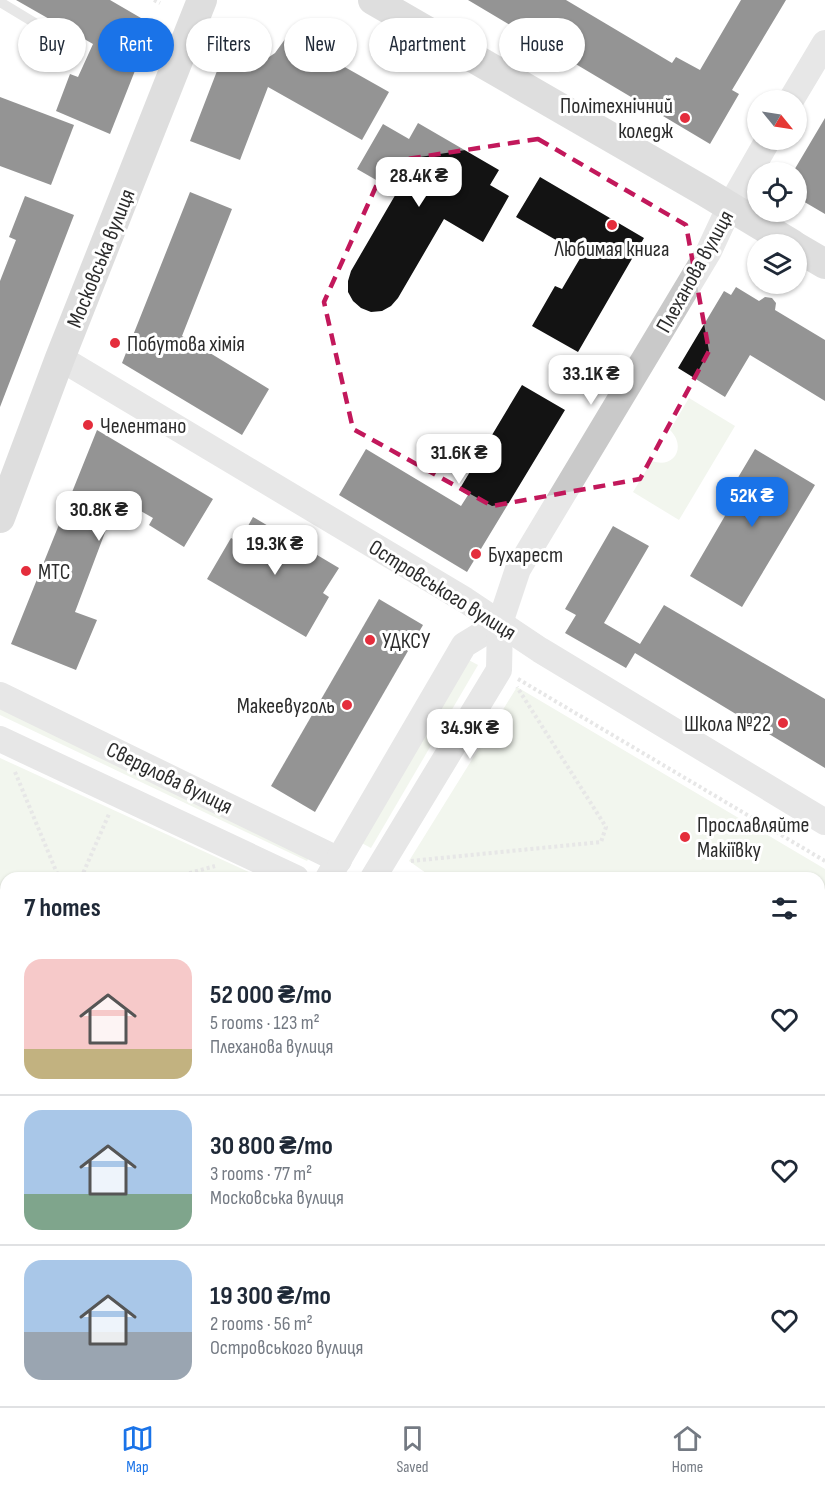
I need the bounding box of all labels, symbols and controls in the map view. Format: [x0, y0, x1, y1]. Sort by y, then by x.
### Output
chip: Buy [18, 18, 86, 72]
chip: Rent [98, 18, 174, 72]
chip: Filters [186, 18, 272, 72]
chip: New [284, 18, 357, 72]
chip: Apartment [369, 18, 487, 72]
chip: House [499, 18, 585, 72]
north arrow [747, 90, 807, 150]
map controls [747, 90, 807, 294]
place label: Полiтехнiчний коледж [560, 93, 673, 145]
marker: Полiтехнiчний коледж [678, 111, 692, 125]
pin: 28.4K ₴ [364, 157, 474, 208]
button: locate [747, 162, 807, 222]
text: 28.4K ₴ [390, 164, 448, 188]
street label: Московська вулиця [61, 185, 141, 332]
street label: Плеханова вулиця [651, 206, 740, 338]
marker: Любимая книга [605, 218, 619, 232]
button: layers [747, 234, 807, 294]
place label: Любимая книга [554, 236, 669, 263]
place label: Побутова хімія [127, 331, 245, 358]
marker: Побутова хімія [108, 336, 122, 350]
pin: 33.1K ₴ [536, 355, 646, 406]
text: 33.1K ₴ [563, 362, 620, 386]
place label: Челентано [100, 413, 186, 440]
marker: Челентано [81, 418, 95, 432]
pin: 31.6K ₴ [404, 434, 514, 485]
text: 31.6K ₴ [430, 441, 488, 465]
pin: 52K ₴ [710, 477, 794, 528]
text: 52K ₴ [730, 484, 774, 508]
pin: 30.8K ₴ [44, 491, 154, 542]
text: 30.8K ₴ [70, 498, 128, 522]
pin: 19.3K ₴ [220, 525, 330, 576]
text: 19.3K ₴ [247, 532, 303, 556]
street label: Островського вулиця [363, 534, 521, 646]
place label: Бухарест [488, 542, 563, 569]
marker: Бухарест [469, 547, 483, 561]
place label: МТС [38, 559, 70, 586]
marker: МТС [19, 564, 33, 578]
place label: УДКСУ [382, 628, 431, 655]
marker: УДКСУ [363, 633, 377, 647]
place label: Макеевуголь [237, 693, 335, 720]
marker: Макеевуголь [340, 698, 354, 712]
pin: 34.9K ₴ [415, 709, 525, 760]
place label: Школа №22 [684, 711, 771, 738]
text: 34.9K ₴ [441, 716, 499, 740]
marker: Школа №22 [776, 716, 790, 730]
street label: Свердлова вулиця [102, 736, 237, 821]
place label: Прославляйте Макіївку [697, 812, 809, 864]
marker: Прославляйте Макіївку [678, 830, 692, 844]
icon: filters [768, 892, 801, 925]
text: 7 homes [24, 893, 101, 924]
text: 52 000 ₴/mo [210, 980, 332, 1011]
icon: home [72, 983, 144, 1055]
icon: heart [768, 1003, 801, 1036]
text: 5 rooms · 123 m² [210, 1011, 320, 1035]
text: Плеханова вулиця [210, 1035, 333, 1059]
text: 30 800 ₴/mo [210, 1131, 333, 1162]
icon: home [72, 1134, 144, 1206]
icon: heart [768, 1154, 801, 1187]
text: 3 rooms · 77 m² [210, 1162, 312, 1186]
text: Московська вулиця [210, 1186, 344, 1210]
text: 19 300 ₴/mo [210, 1281, 331, 1312]
icon: home [72, 1284, 144, 1356]
icon: heart [768, 1304, 801, 1337]
text: 2 rooms · 56 m² [210, 1312, 313, 1336]
text: Островського вулиця [210, 1336, 363, 1360]
tab: Map [121, 1422, 154, 1477]
tab: Saved [396, 1422, 429, 1477]
tab: Home [671, 1422, 704, 1477]

